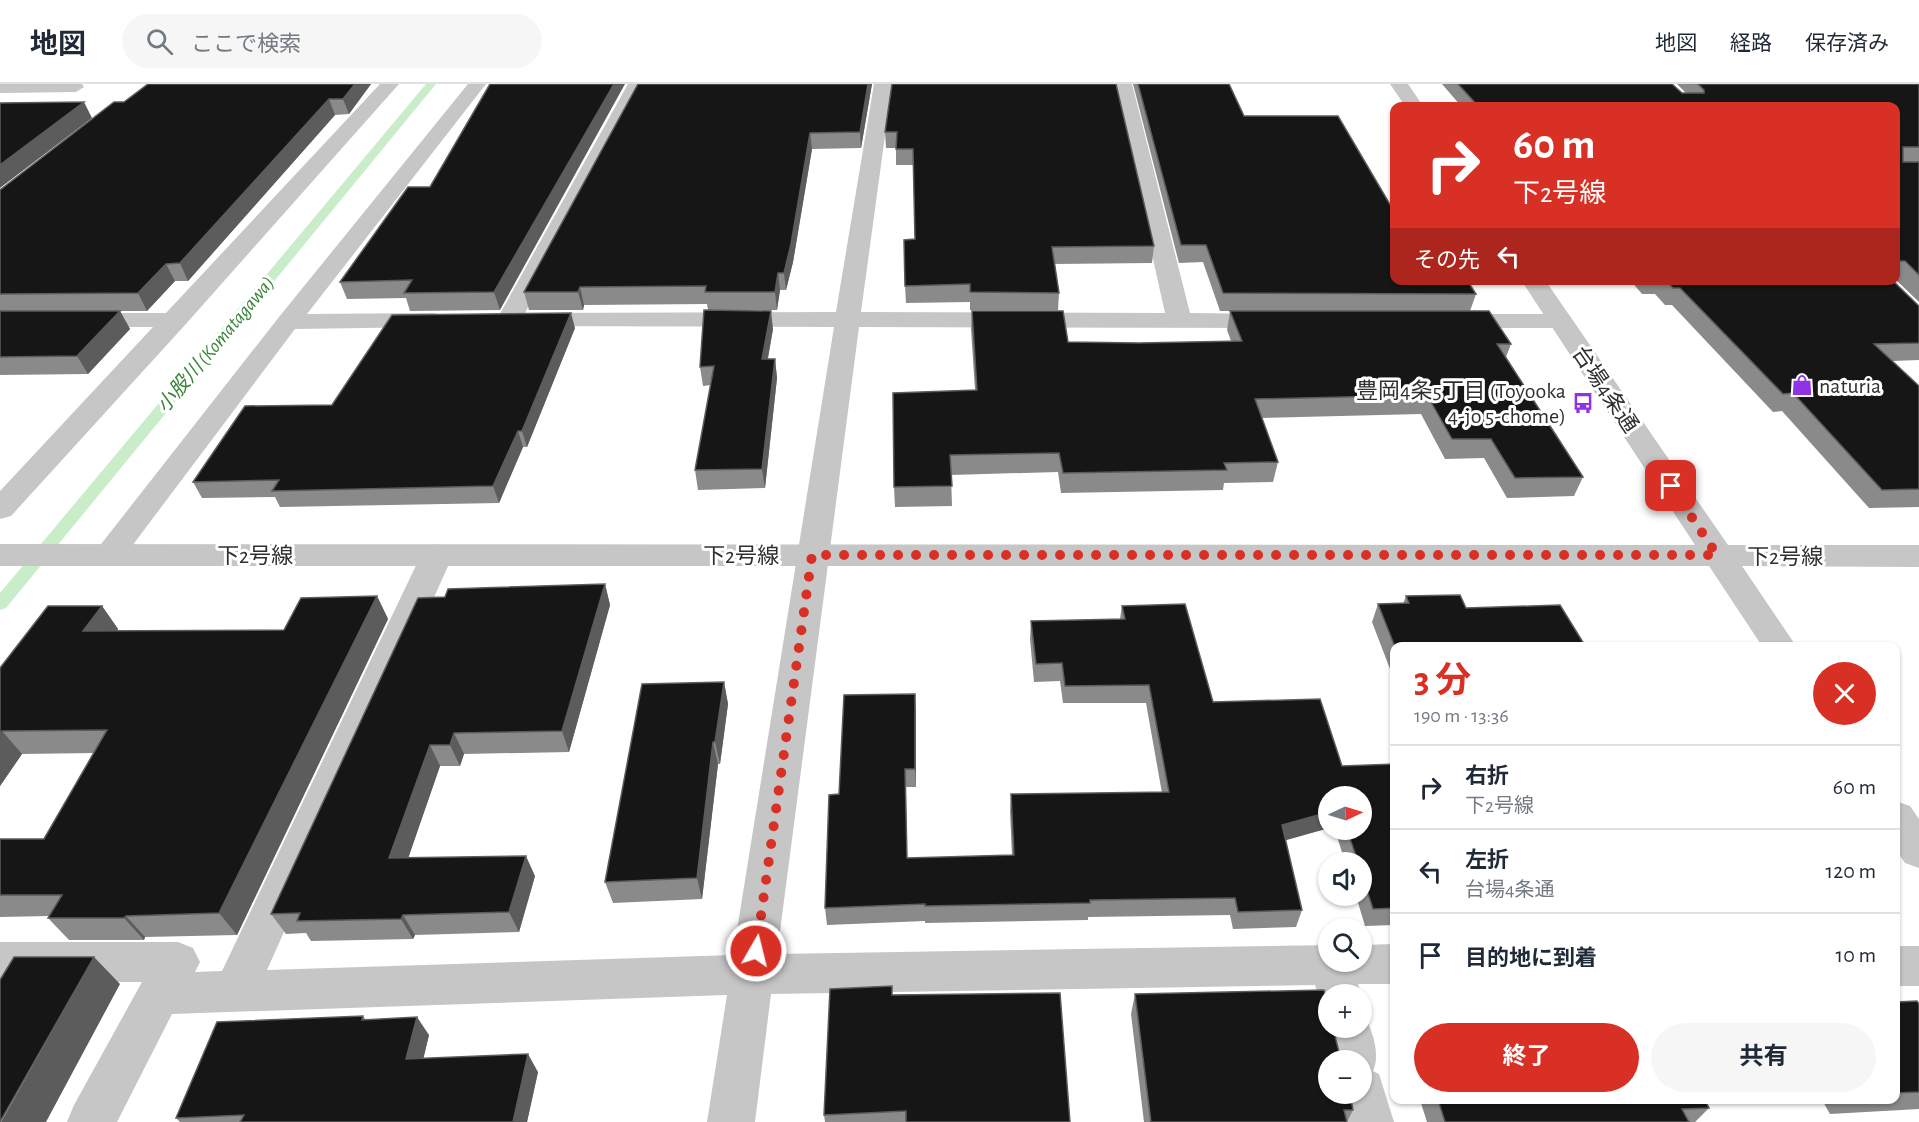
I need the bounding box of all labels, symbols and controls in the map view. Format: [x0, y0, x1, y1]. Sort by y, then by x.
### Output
search box [122, 14, 542, 68]
icon: search [143, 25, 176, 58]
text: 地図 [30, 31, 86, 59]
text: ここで検索 [191, 33, 301, 55]
text: 地図 [1655, 33, 1697, 54]
text: 経路 [1730, 33, 1772, 54]
text: 保存済み [1805, 33, 1889, 54]
text: 60 m [1513, 124, 1595, 166]
icon: right [1414, 126, 1492, 204]
text: 下2号線 [1513, 180, 1606, 207]
icon: left [1492, 240, 1525, 273]
text: その先 [1414, 249, 1480, 271]
water label: 小股川 (Komatagawa) [152, 272, 278, 416]
street label: 台場4条通 [1568, 342, 1643, 437]
shop icon: naturia [1790, 373, 1814, 397]
place label: naturia [1819, 375, 1881, 397]
place label: 豊岡4条5丁目 (Toyooka 4-jo 5-chome) [1356, 379, 1566, 427]
bus stop icon: 豊岡4条5丁目 (Toyooka 4-jo 5-chome) [1571, 391, 1595, 415]
pin [1645, 460, 1696, 511]
icon: arrive [1654, 469, 1687, 502]
street label: 下2号線 [217, 544, 293, 567]
street label: 下2号線 [703, 544, 779, 567]
street label: 下2号線 [1747, 545, 1823, 568]
button: close [1813, 662, 1876, 725]
text: 3 分 [1414, 663, 1471, 699]
text: 190 m · 13:36 [1414, 706, 1509, 726]
text: 右折 [1465, 765, 1509, 787]
icon: right [1414, 771, 1447, 804]
text: 60 m [1833, 776, 1876, 798]
north arrow [1318, 786, 1372, 840]
map controls [1318, 786, 1372, 1104]
text: 下2号線 [1465, 796, 1534, 816]
text: 左折 [1465, 849, 1509, 871]
button: sound [1318, 852, 1372, 906]
icon: left [1414, 855, 1447, 888]
text: 120 m [1826, 860, 1876, 882]
text: 台場4条通 [1465, 880, 1555, 900]
button: search [1318, 918, 1372, 972]
position arrow [724, 919, 788, 983]
icon: arrive [1414, 939, 1447, 972]
text: 10 m [1836, 944, 1876, 966]
text: 目的地に到着 [1465, 947, 1597, 969]
button: + [1318, 984, 1372, 1038]
button: 終了 [1414, 1023, 1639, 1092]
button: 共有 [1651, 1023, 1876, 1092]
button: − [1318, 1050, 1372, 1104]

